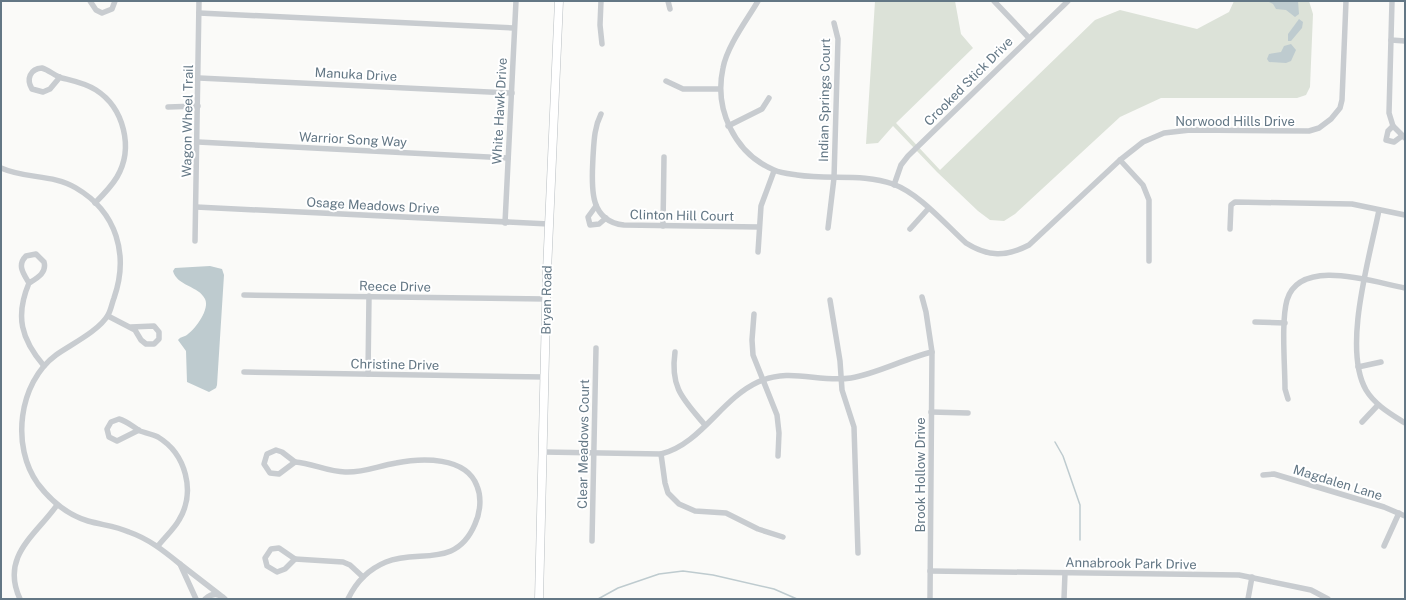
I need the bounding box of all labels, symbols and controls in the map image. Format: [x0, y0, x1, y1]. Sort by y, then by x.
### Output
street label: Crooked Stick Drive [921, 34, 1016, 129]
street label: Indian Springs Court [816, 38, 833, 162]
street label: White Hawk Drive [489, 57, 510, 165]
street label: Wagon Wheel Trail [179, 64, 196, 178]
street label: Manuka Drive [314, 65, 397, 84]
street label: Norwood Hills Drive [1175, 114, 1295, 129]
street label: Warrior Song Way [299, 129, 407, 150]
street label: Osage Meadows Drive [306, 195, 440, 216]
street label: Clinton Hill Court [630, 207, 734, 224]
street label: Bryan Road [538, 265, 555, 335]
street label: Reece Drive [359, 278, 431, 295]
street label: Christine Drive [351, 356, 439, 373]
street label: Clear Meadows Court [575, 379, 592, 509]
street label: Brook Hollow Drive [913, 417, 928, 533]
street label: Magdalen Lane [1291, 462, 1384, 503]
street label: Annabrook Park Drive [1065, 555, 1197, 572]

